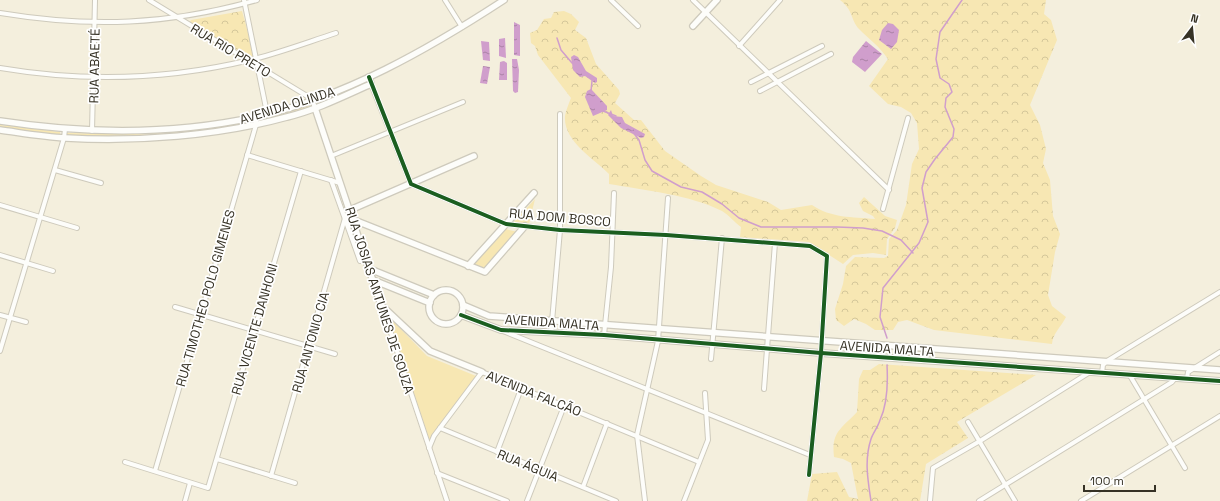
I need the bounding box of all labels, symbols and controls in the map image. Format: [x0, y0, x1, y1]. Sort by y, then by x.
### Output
north arrow [1172, 8, 1212, 48]
text: N [1189, 11, 1200, 26]
street label: RUA RIO PRETO [187, 20, 274, 81]
street label: RUA ABAETÉ [85, 28, 104, 104]
street label: AVENIDA OLINDA [237, 83, 337, 128]
street label: RUA JOSIAS ANTUNES DE SOUZA [341, 205, 418, 396]
street label: RUA DOM BOSCO [508, 205, 612, 230]
street label: RUA TIMOTHEO POLO GIMENES [172, 208, 239, 389]
street label: RUA VICENTE DANHONI [228, 261, 281, 397]
street label: RUA ANTONIO CIA [288, 290, 333, 395]
street label: AVENIDA MALTA [504, 311, 600, 334]
street label: AVENIDA MALTA [839, 337, 935, 360]
street label: AVENIDA FALCÃO [484, 367, 584, 420]
street label: RUA ÁGUIA [495, 445, 561, 485]
scale bar [1084, 467, 1155, 493]
text: 100 m [1090, 473, 1124, 489]

